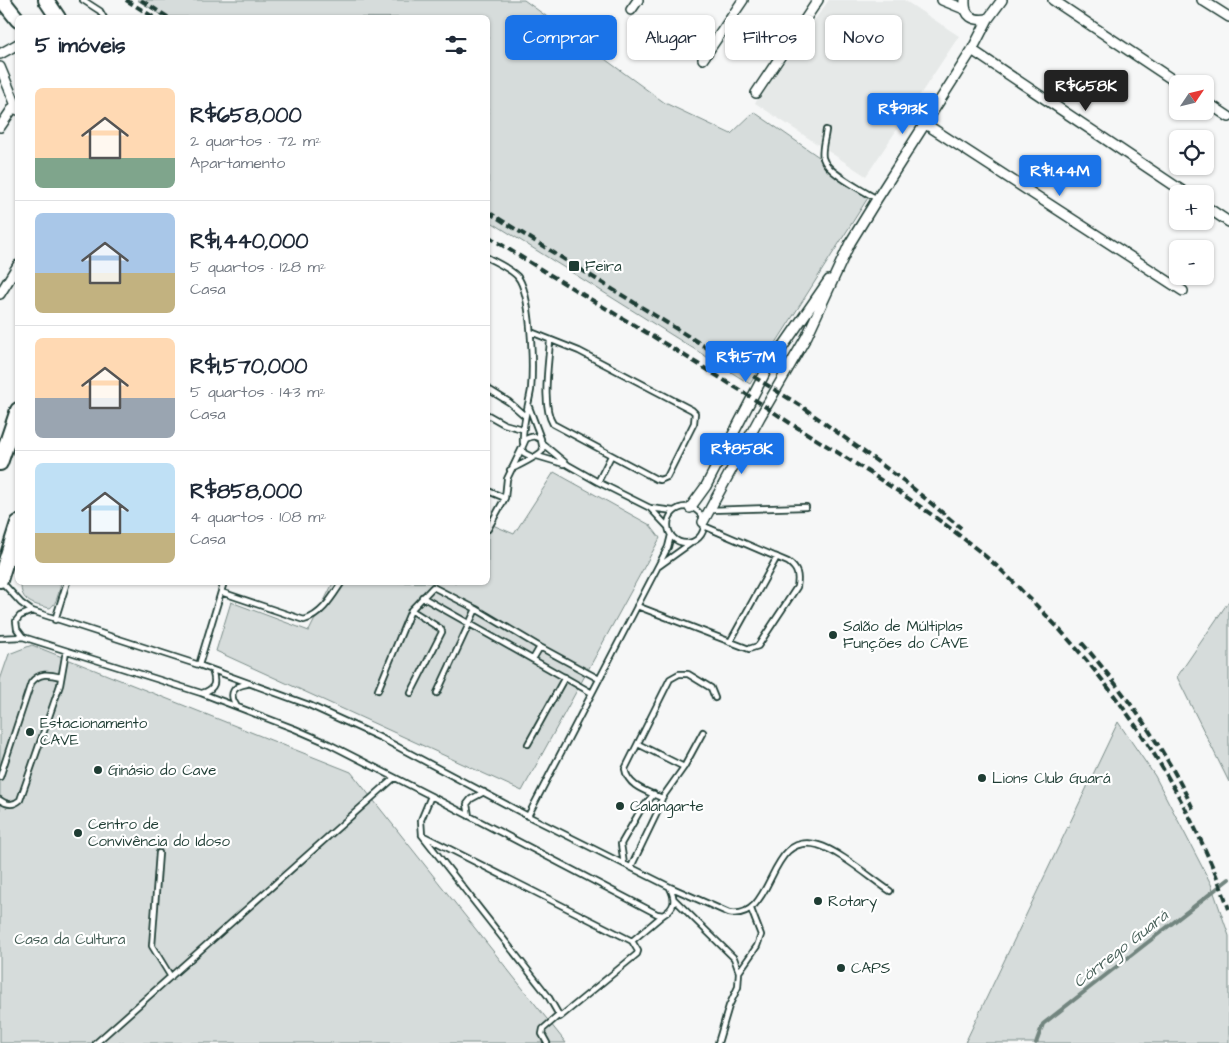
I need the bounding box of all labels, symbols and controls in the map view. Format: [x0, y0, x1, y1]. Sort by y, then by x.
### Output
chip: Comprar [505, 15, 617, 60]
chip: Alugar [627, 15, 715, 60]
chip: Filtros [725, 15, 815, 60]
chip: Novo [825, 15, 902, 60]
text: 5 imóveis [35, 31, 126, 60]
icon: filters [442, 31, 470, 59]
pin: R$658K [1045, 70, 1127, 112]
text: R$658K [1055, 75, 1117, 97]
north arrow [1169, 75, 1214, 120]
map controls [1169, 75, 1214, 285]
pin: R$913K [862, 92, 944, 135]
text: R$913K [878, 98, 928, 120]
text: R$658,000 [190, 101, 302, 130]
icon: home [75, 108, 135, 168]
text: 2 quartos · 72 m² [190, 130, 321, 152]
button: locate [1169, 130, 1214, 175]
text: Apartamento [190, 152, 285, 174]
pin: R$1.44M [1014, 154, 1106, 197]
text: R$1.44M [1030, 160, 1090, 182]
button: + [1169, 185, 1214, 230]
text: R$1,440,000 [190, 227, 308, 256]
icon: home [75, 233, 135, 293]
button: − [1169, 240, 1214, 285]
text: 5 quartos · 128 m² [190, 256, 326, 278]
place label: Feira [585, 256, 622, 277]
marker: Feira [567, 259, 581, 273]
text: Casa [190, 278, 226, 300]
pin: R$1.57M [700, 340, 792, 383]
text: R$1.57M [716, 346, 776, 368]
text: R$1,570,000 [190, 352, 308, 381]
icon: home [75, 358, 135, 418]
text: 5 quartos · 143 m² [190, 381, 326, 403]
text: Casa [190, 403, 226, 425]
pin: R$858K [701, 432, 783, 475]
text: R$858K [711, 438, 773, 460]
text: R$858,000 [190, 477, 302, 506]
icon: home [75, 483, 135, 543]
text: 4 quartos · 108 m² [190, 506, 327, 528]
text: Casa [190, 528, 226, 550]
place label: Salão de Múltiplas Funções do CAVE [843, 616, 969, 654]
marker: Salão de Múltiplas Funções do CAVE [827, 629, 839, 641]
place label: Estacionamento CAVE [40, 713, 148, 751]
marker: Estacionamento CAVE [24, 726, 36, 738]
place label: Ginásio do Cave [108, 760, 216, 781]
marker: Ginásio do Cave [92, 764, 104, 776]
place label: Lions Club Guará [992, 768, 1111, 789]
marker: Lions Club Guará [976, 772, 988, 784]
place label: Calangarte [630, 796, 704, 818]
marker: Calangarte [614, 800, 626, 812]
place label: Centro de Convivência do Idoso [88, 814, 230, 852]
marker: Centro de Convivência do Idoso [72, 827, 84, 839]
place label: Rotary [828, 891, 877, 913]
marker: Rotary [812, 895, 824, 907]
water label: Córrego Guará [1069, 904, 1174, 994]
park label: Casa da Cultura [15, 929, 126, 950]
place label: CAPS [851, 958, 891, 979]
marker: CAPS [835, 962, 847, 974]

